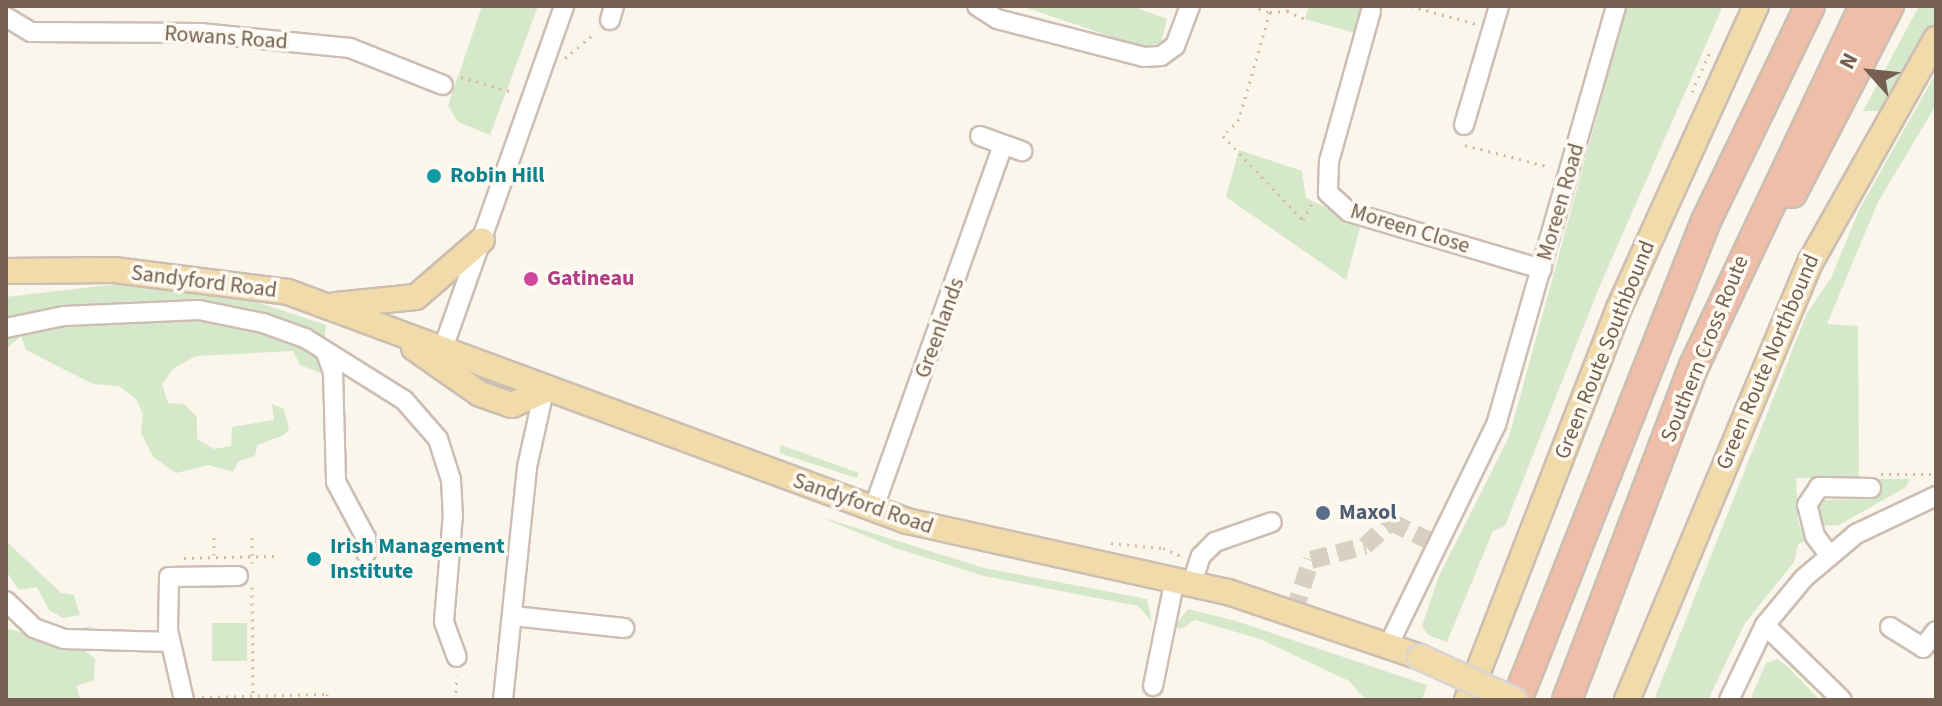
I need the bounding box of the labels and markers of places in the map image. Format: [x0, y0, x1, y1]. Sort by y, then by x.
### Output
place label: Robin Hill [450, 163, 545, 189]
marker: Robin Hill [425, 167, 443, 185]
place label: Gatineau [547, 266, 635, 292]
marker: Gatineau [522, 270, 540, 288]
place label: Maxol [1339, 500, 1397, 526]
marker: Maxol [1314, 504, 1332, 522]
place label: Irish Management Institute [330, 533, 505, 584]
marker: Irish Management Institute [305, 550, 323, 568]

